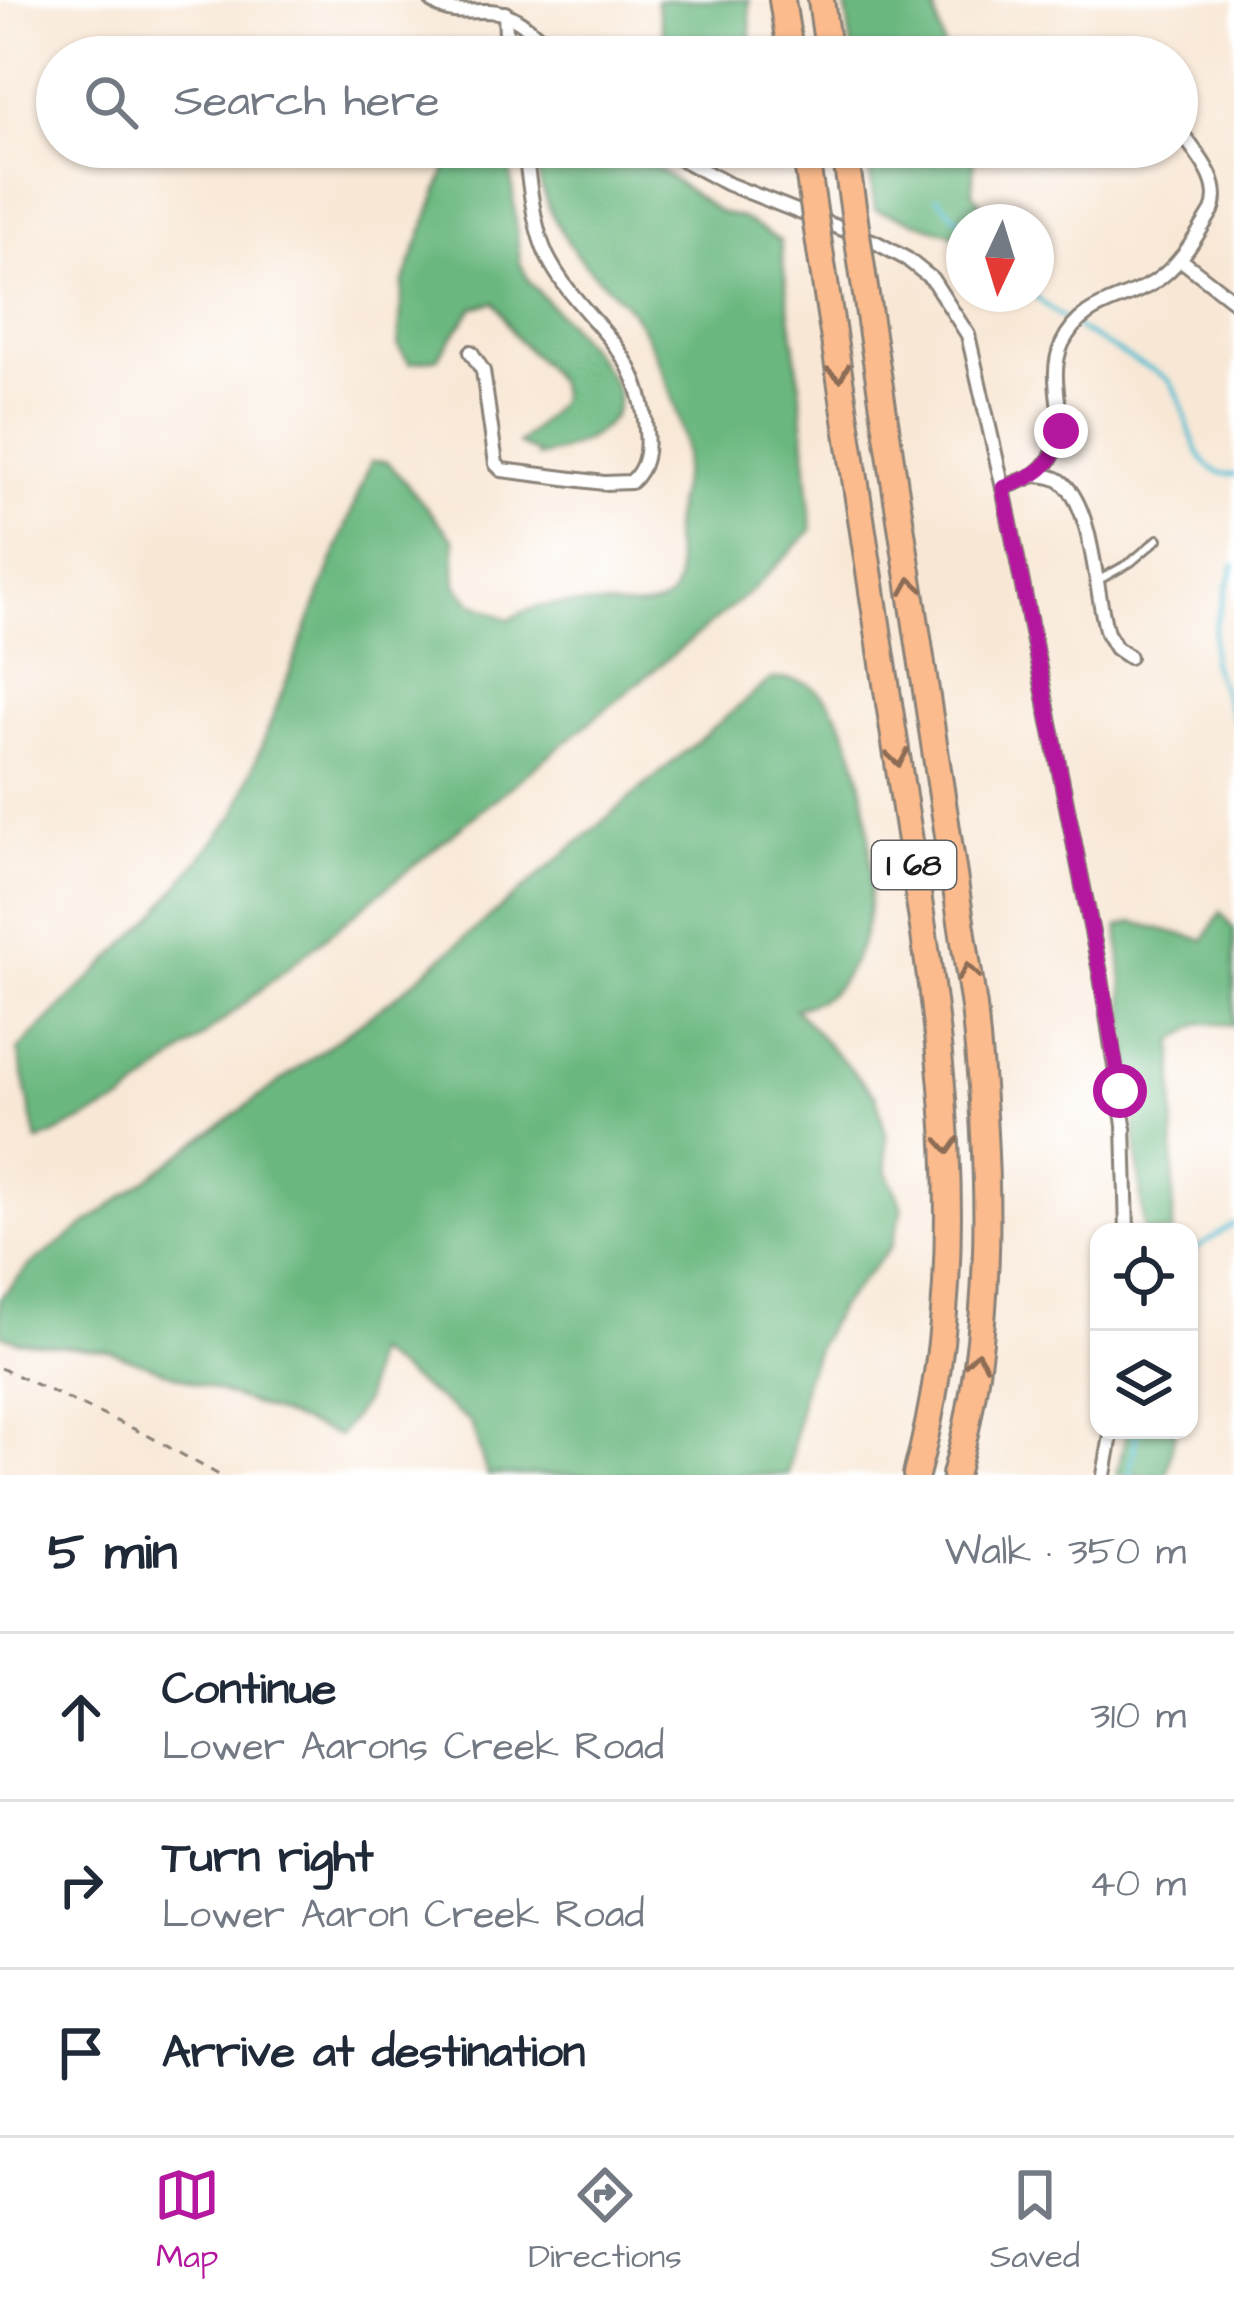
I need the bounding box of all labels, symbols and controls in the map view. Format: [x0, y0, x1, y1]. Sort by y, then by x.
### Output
search box [36, 36, 1198, 168]
icon: search [78, 69, 144, 135]
text: Search here [174, 71, 440, 133]
north arrow [946, 204, 1054, 312]
one-way arrow [825, 363, 851, 382]
route end [1034, 404, 1088, 458]
one-way arrow [899, 576, 925, 596]
one-way arrow [884, 749, 910, 768]
road number: I 68 [872, 841, 956, 889]
one-way arrow [956, 962, 982, 981]
route start [1093, 1064, 1147, 1118]
one-way arrow [935, 1136, 961, 1155]
map controls [1090, 1223, 1198, 1439]
button: locate [1090, 1223, 1198, 1331]
button: layers [1090, 1331, 1198, 1439]
one-way arrow [963, 1350, 989, 1370]
text: 5 min [48, 1518, 177, 1589]
text: Walk · 350 m [945, 1526, 1186, 1580]
text: Continue [162, 1659, 336, 1721]
icon: ahead [48, 1684, 114, 1750]
text: 310 m [1091, 1690, 1186, 1744]
text: Lower Aarons Creek Road [162, 1721, 664, 1775]
text: Turn right [162, 1827, 374, 1889]
icon: right [48, 1852, 114, 1918]
text: 40 m [1089, 1858, 1186, 1912]
text: Lower Aaron Creek Road [162, 1889, 645, 1943]
icon: arrive [48, 2020, 114, 2086]
text: Arrive at destination [162, 2022, 585, 2084]
tab: Map [154, 2162, 220, 2280]
tab: Directions [528, 2162, 682, 2280]
tab: Saved [990, 2162, 1080, 2280]

